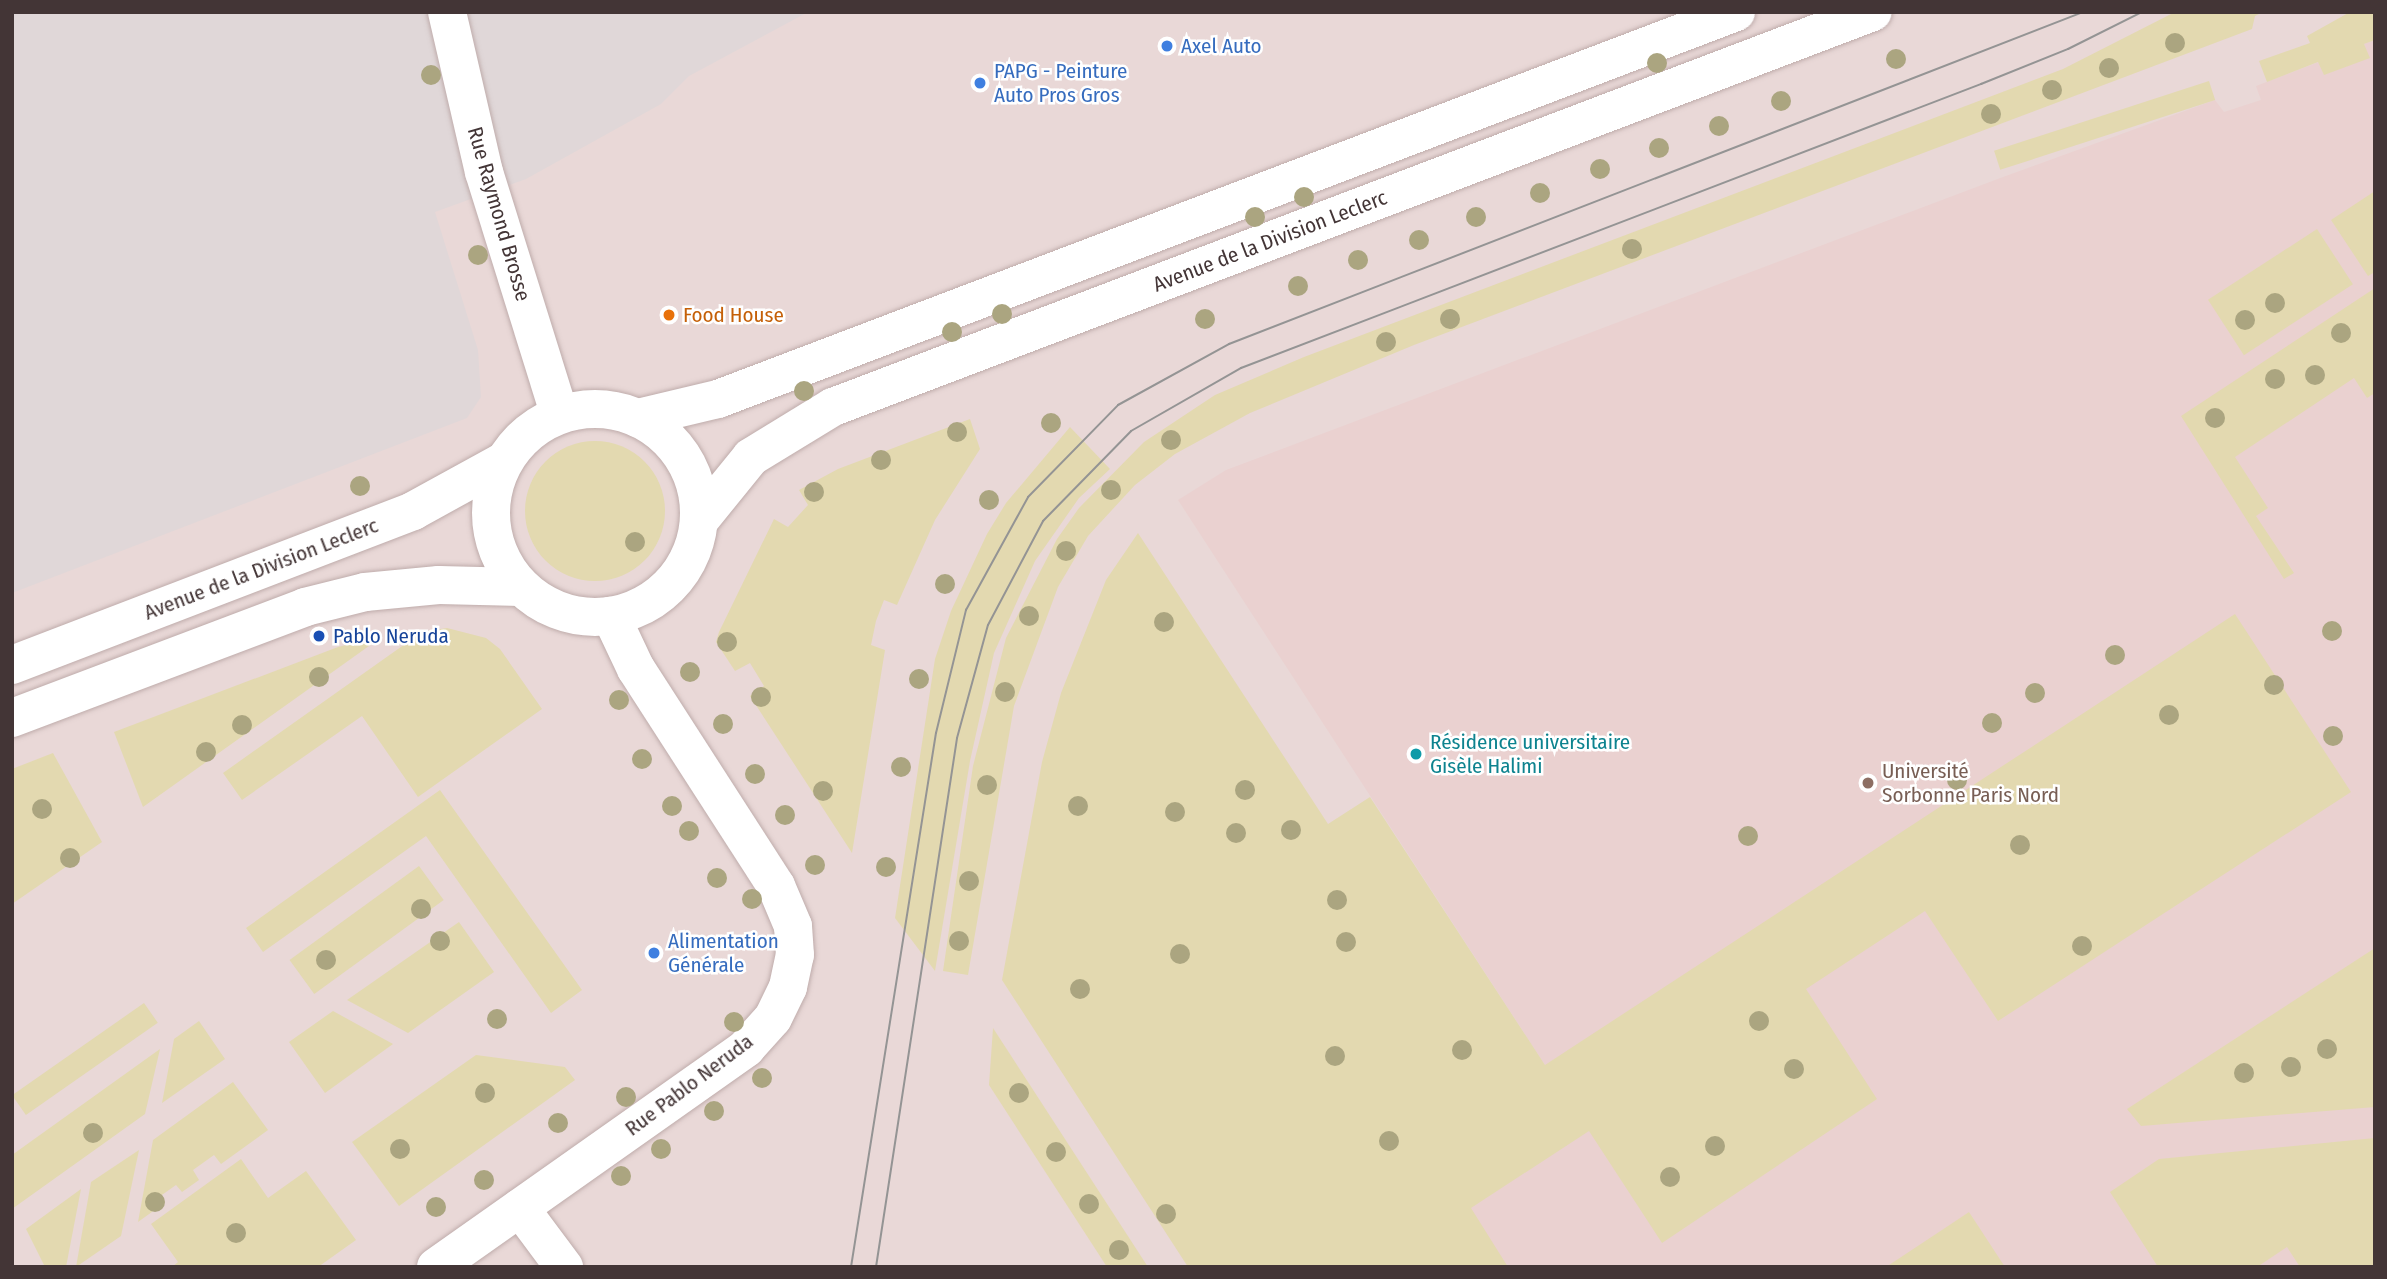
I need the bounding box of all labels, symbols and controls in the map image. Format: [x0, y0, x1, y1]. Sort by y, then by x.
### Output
place label: Axel Auto [1181, 33, 1262, 59]
marker: Axel Auto [1159, 38, 1175, 54]
place label: PAPG - Peinture Auto Pros Gros [994, 58, 1127, 108]
marker: PAPG - Peinture Auto Pros Gros [972, 75, 988, 91]
street label: Rue Raymond Brosse [462, 124, 536, 304]
street label: Avenue de la Division Leclerc [1150, 185, 1390, 297]
place label: Food House [683, 302, 784, 328]
marker: Food House [661, 307, 677, 323]
street label: Avenue de la Division Leclerc [141, 513, 381, 625]
place label: Pablo Neruda [333, 623, 449, 649]
marker: Pablo Neruda [311, 628, 327, 644]
place label: Résidence universitaire Gisèle Halimi [1430, 729, 1630, 779]
marker: Résidence universitaire Gisèle Halimi [1408, 746, 1424, 762]
place label: Université Sorbonne Paris Nord [1882, 758, 2059, 808]
marker: Université Sorbonne Paris Nord [1860, 775, 1876, 791]
place label: Alimentation Générale [668, 928, 779, 978]
marker: Alimentation Générale [646, 945, 662, 961]
street label: Rue Pablo Neruda [620, 1029, 758, 1141]

